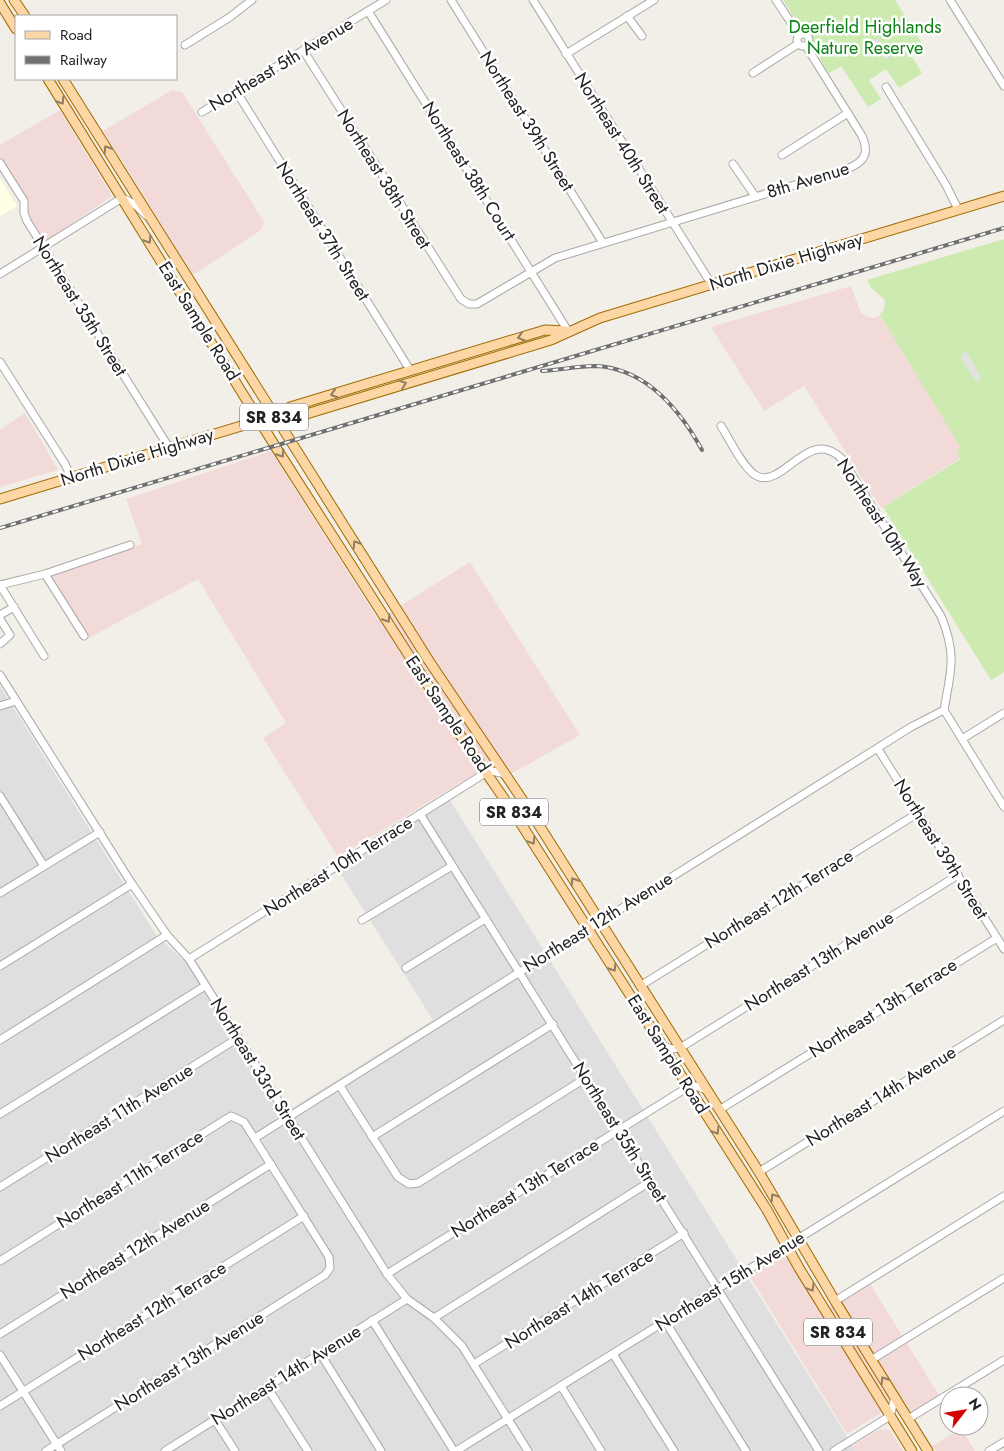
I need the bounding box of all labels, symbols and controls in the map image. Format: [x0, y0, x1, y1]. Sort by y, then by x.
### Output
street label: Northeast 5th Avenue [204, 11, 358, 117]
park label: Deerfield Highlands Nature Reserve [789, 14, 941, 61]
legend [15, 15, 178, 80]
text: Road [60, 24, 92, 46]
street label: Northeast 39th Street [473, 46, 581, 197]
text: Railway [60, 49, 107, 71]
street label: Northeast 40th Street [568, 67, 676, 219]
one-way arrow [55, 95, 65, 104]
street label: Northeast 38th Court [416, 96, 523, 246]
street label: Northeast 38th Street [330, 104, 438, 254]
one-way arrow [104, 145, 113, 154]
street label: 8th Avenue [764, 155, 852, 205]
street label: Northeast 37th Street [270, 156, 377, 306]
street label: North Dixie Highway [706, 226, 866, 298]
street label: Northeast 35th Street [26, 231, 134, 382]
one-way arrow [142, 234, 151, 243]
street label: East Sample Road [152, 256, 246, 386]
one-way arrow [517, 332, 525, 342]
one-way arrow [398, 379, 407, 389]
one-way arrow [330, 388, 339, 398]
road number: SR 834 [240, 404, 308, 431]
street label: North Dixie Highway [57, 421, 217, 493]
one-way arrow [275, 449, 284, 458]
street label: Northeast 10th Way [830, 453, 934, 593]
one-way arrow [352, 541, 362, 550]
one-way arrow [380, 614, 390, 623]
street label: East Sample Road [399, 650, 497, 778]
street label: Northeast 39th Street [887, 774, 995, 925]
road number: SR 834 [480, 799, 548, 826]
street label: Northeast 10th Terrace [258, 810, 418, 922]
one-way arrow [526, 835, 535, 844]
street label: Northeast 12th Terrace [700, 843, 858, 955]
street label: Northeast 12th Avenue [518, 865, 678, 979]
one-way arrow [570, 877, 580, 886]
street label: Northeast 13th Avenue [739, 904, 899, 1018]
street label: Northeast 13th Terrace [804, 952, 962, 1064]
one-way arrow [607, 962, 616, 971]
street label: East Sample Road [621, 989, 715, 1119]
street label: Northeast 33rd Street [204, 993, 313, 1146]
street label: Northeast 14th Avenue [801, 1039, 961, 1153]
street label: Northeast 11th Avenue [40, 1057, 198, 1169]
street label: Northeast 35th Street [566, 1057, 674, 1208]
street label: Northeast 11th Terrace [52, 1123, 208, 1235]
one-way arrow [709, 1125, 719, 1134]
street label: Northeast 13th Terrace [446, 1132, 604, 1244]
street label: Northeast 12th Avenue [55, 1192, 215, 1306]
one-way arrow [771, 1193, 780, 1202]
street label: Northeast 15th Avenue [650, 1224, 810, 1338]
street label: Northeast 14th Terrace [500, 1243, 658, 1355]
street label: Northeast 12th Terrace [73, 1255, 231, 1367]
one-way arrow [805, 1283, 815, 1292]
street label: Northeast 13th Avenue [109, 1304, 269, 1418]
street label: Northeast 14th Avenue [206, 1318, 366, 1432]
road number: SR 834 [804, 1318, 872, 1345]
one-way arrow [880, 1376, 890, 1385]
north arrow [939, 1386, 989, 1436]
text: N [964, 1394, 987, 1414]

